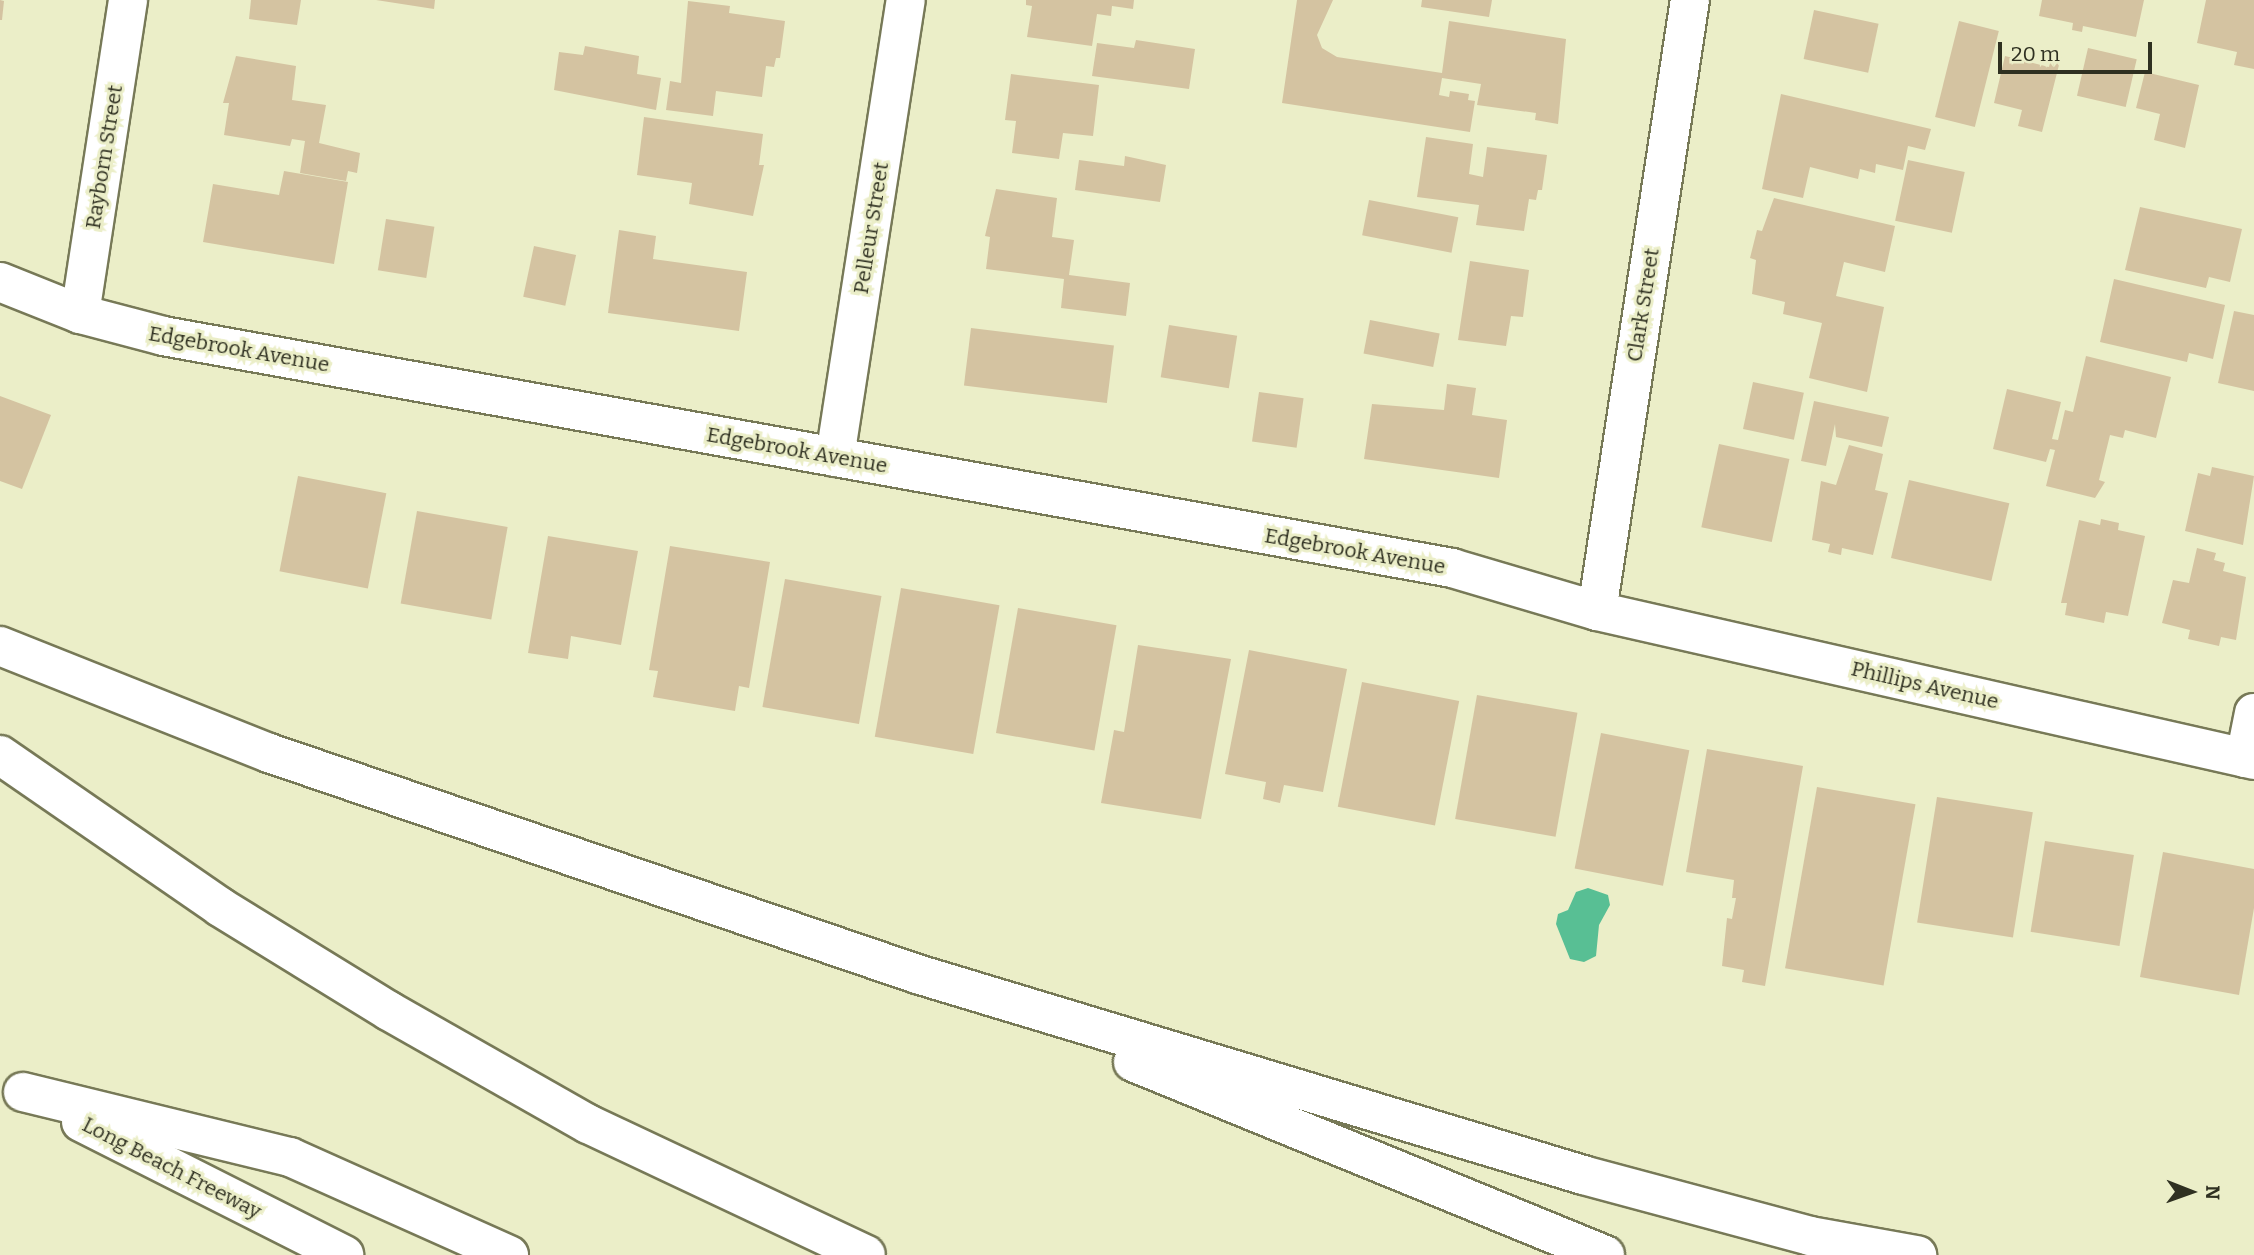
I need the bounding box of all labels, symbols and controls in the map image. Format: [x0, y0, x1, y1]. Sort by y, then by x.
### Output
scale bar [2002, 28, 2156, 72]
text: 20 m [2011, 41, 2060, 67]
street label: Rayborn Street [80, 83, 128, 231]
street label: Pelleur Street [848, 160, 894, 296]
street label: Clark Street [1622, 246, 1664, 364]
street label: Edgebrook Avenue [147, 321, 331, 377]
street label: Edgebrook Avenue [705, 422, 889, 478]
street label: Edgebrook Avenue [1263, 523, 1447, 579]
street label: Phillips Avenue [1849, 656, 2001, 714]
street label: Long Beach Freeway [78, 1112, 266, 1224]
north arrow [2156, 1157, 2226, 1227]
text: N [2201, 1185, 2224, 1200]

